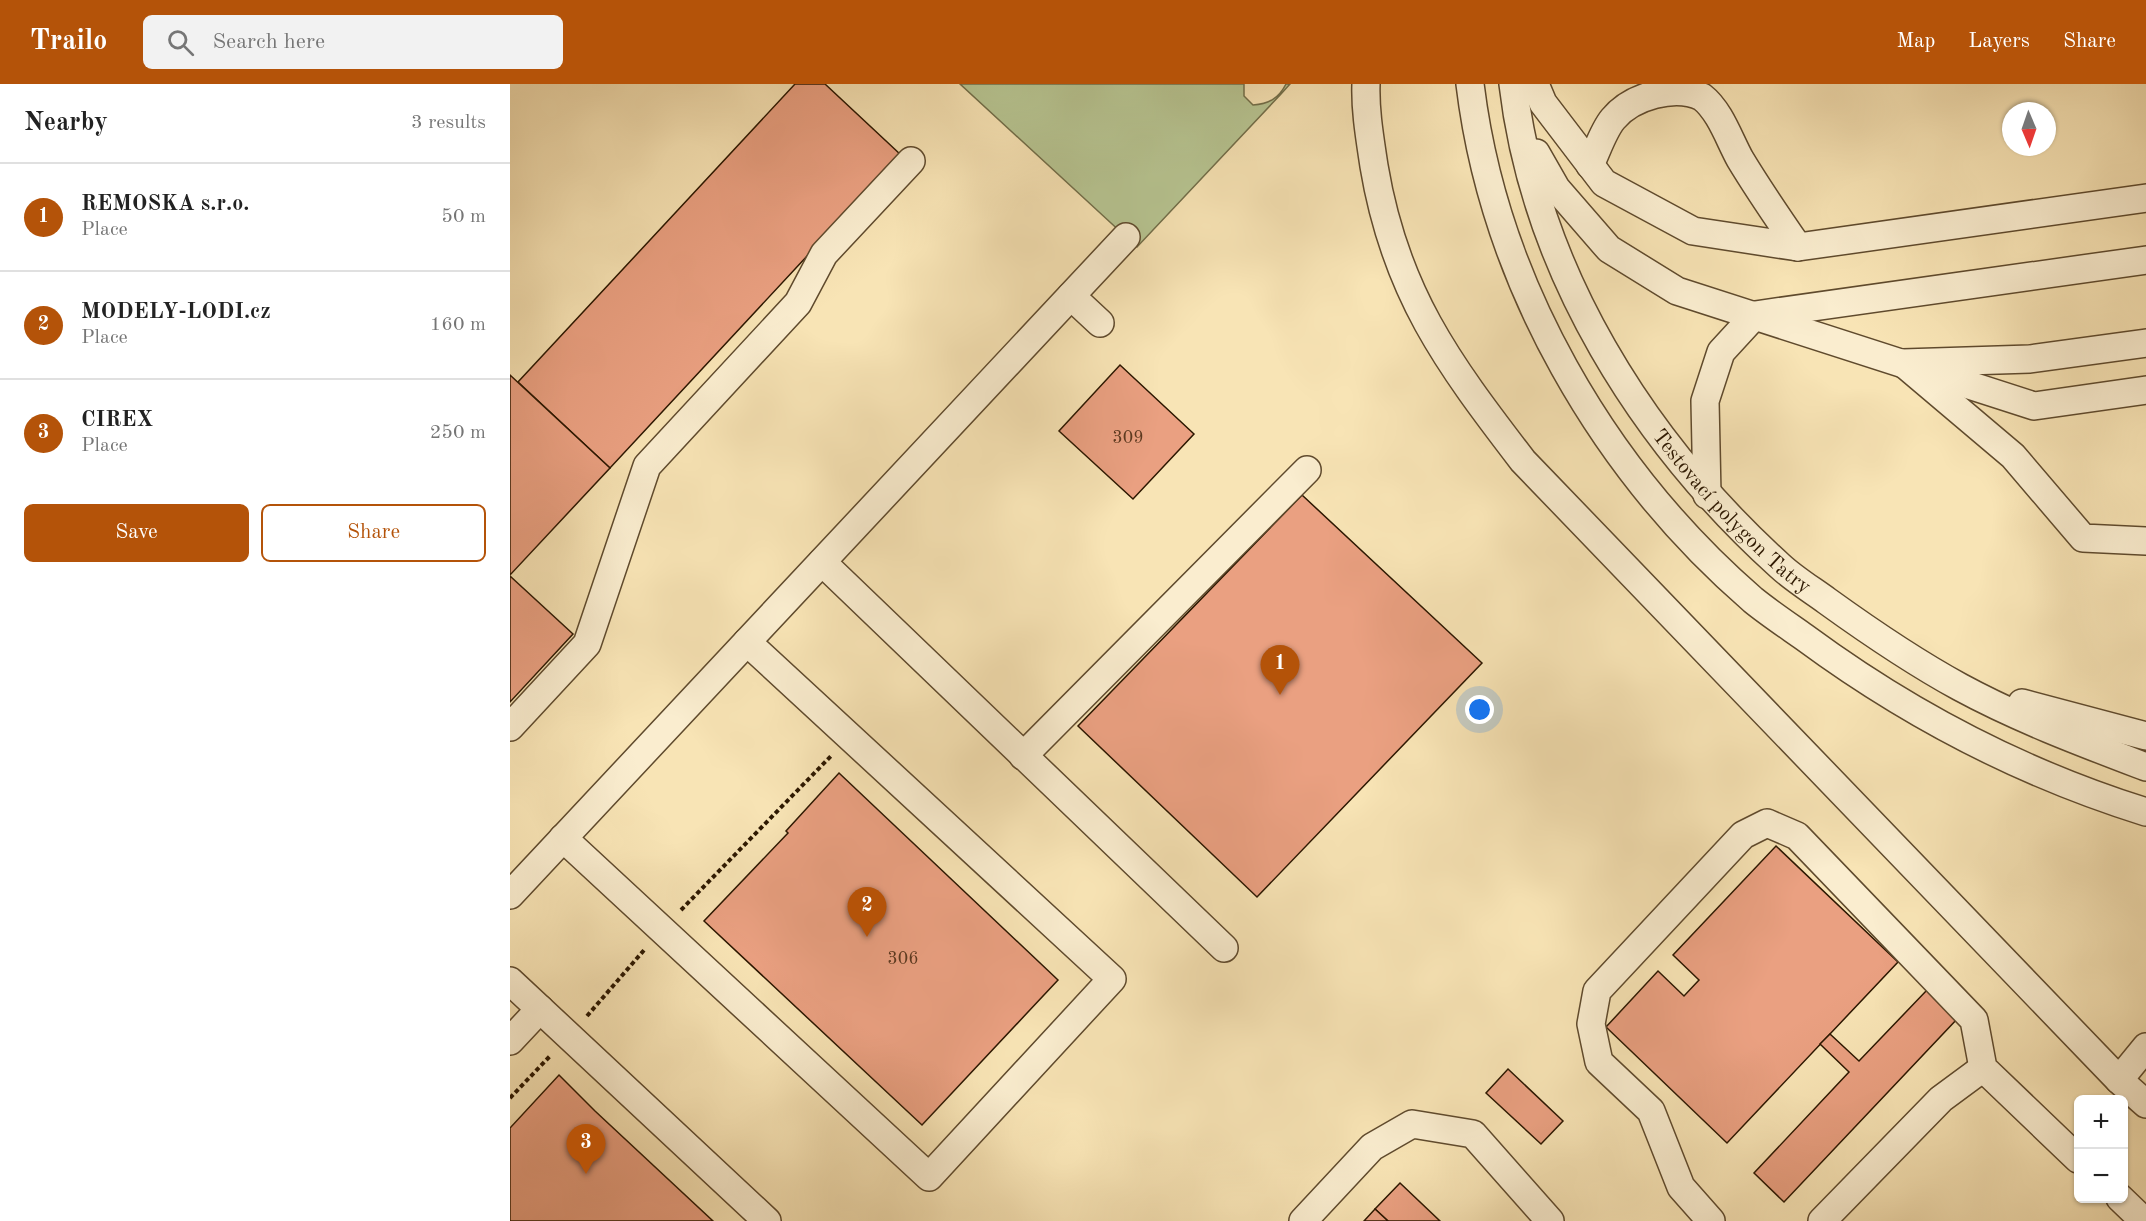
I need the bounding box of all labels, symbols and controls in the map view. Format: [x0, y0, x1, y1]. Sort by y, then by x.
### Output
search box [143, 15, 563, 69]
icon: search [164, 26, 197, 59]
text: Trailo [30, 28, 107, 56]
text: Search here [212, 31, 325, 53]
text: Map [1896, 31, 1935, 52]
text: Layers [1968, 31, 2030, 52]
text: Share [2063, 31, 2116, 52]
north arrow [2002, 102, 2056, 156]
text: Nearby [24, 110, 108, 136]
text: 3 results [411, 113, 486, 133]
text: REMOSKA s.r.o. [81, 193, 249, 215]
text: 1 [38, 207, 49, 227]
text: 50 m [441, 207, 486, 227]
text: Place [81, 220, 128, 240]
text: MODELY-LODI.cz [81, 301, 271, 323]
text: 2 [38, 315, 49, 335]
text: 160 m [430, 315, 486, 335]
text: Place [81, 328, 128, 348]
text: CIREX [81, 409, 153, 431]
text: 3 [38, 423, 49, 443]
text: 250 m [430, 423, 486, 443]
street label: Testovací polygon Tatry [1648, 426, 1814, 598]
house number: 309 [1112, 429, 1144, 447]
text: Place [81, 436, 128, 456]
button: Save [24, 504, 249, 562]
button: Share [261, 504, 486, 562]
pin: 1 [1260, 646, 1300, 695]
your location [1465, 695, 1494, 724]
pin: 2 [848, 888, 886, 937]
house number: 306 [887, 950, 919, 968]
map controls [2074, 1095, 2128, 1203]
button: + [2074, 1095, 2128, 1149]
pin: 3 [566, 1124, 606, 1174]
button: − [2074, 1149, 2128, 1203]

